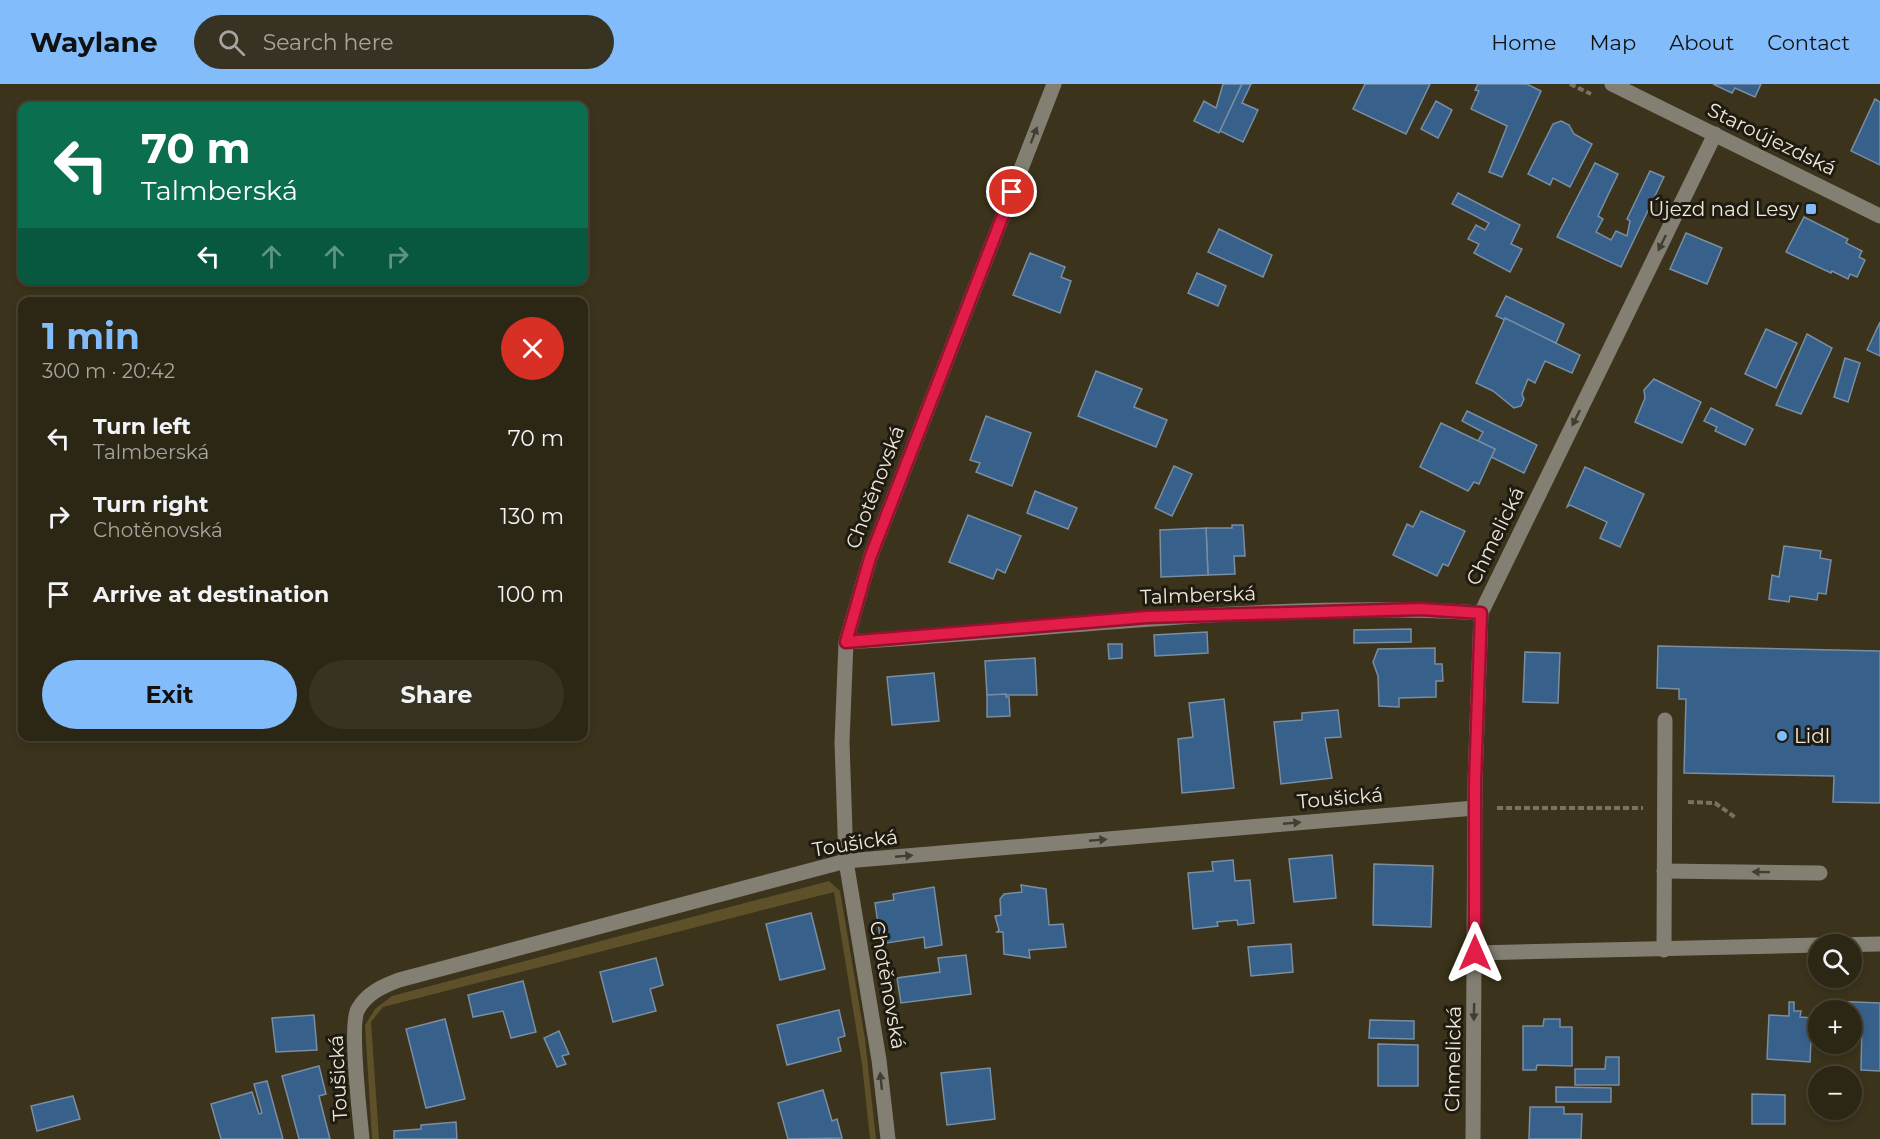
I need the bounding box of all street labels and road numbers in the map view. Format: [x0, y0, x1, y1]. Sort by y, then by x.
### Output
street label: Staroújezdská [1704, 98, 1840, 180]
street label: Chotěnovská [841, 422, 909, 552]
street label: Chmelická [1461, 483, 1529, 589]
street label: Talmberská [1139, 581, 1257, 609]
street label: Toušická [1296, 782, 1384, 814]
street label: Toušická [811, 824, 899, 862]
street label: Chotěnovská [865, 919, 911, 1051]
street label: Chmelická [1440, 1006, 1466, 1112]
street label: Toušická [324, 1034, 352, 1122]

